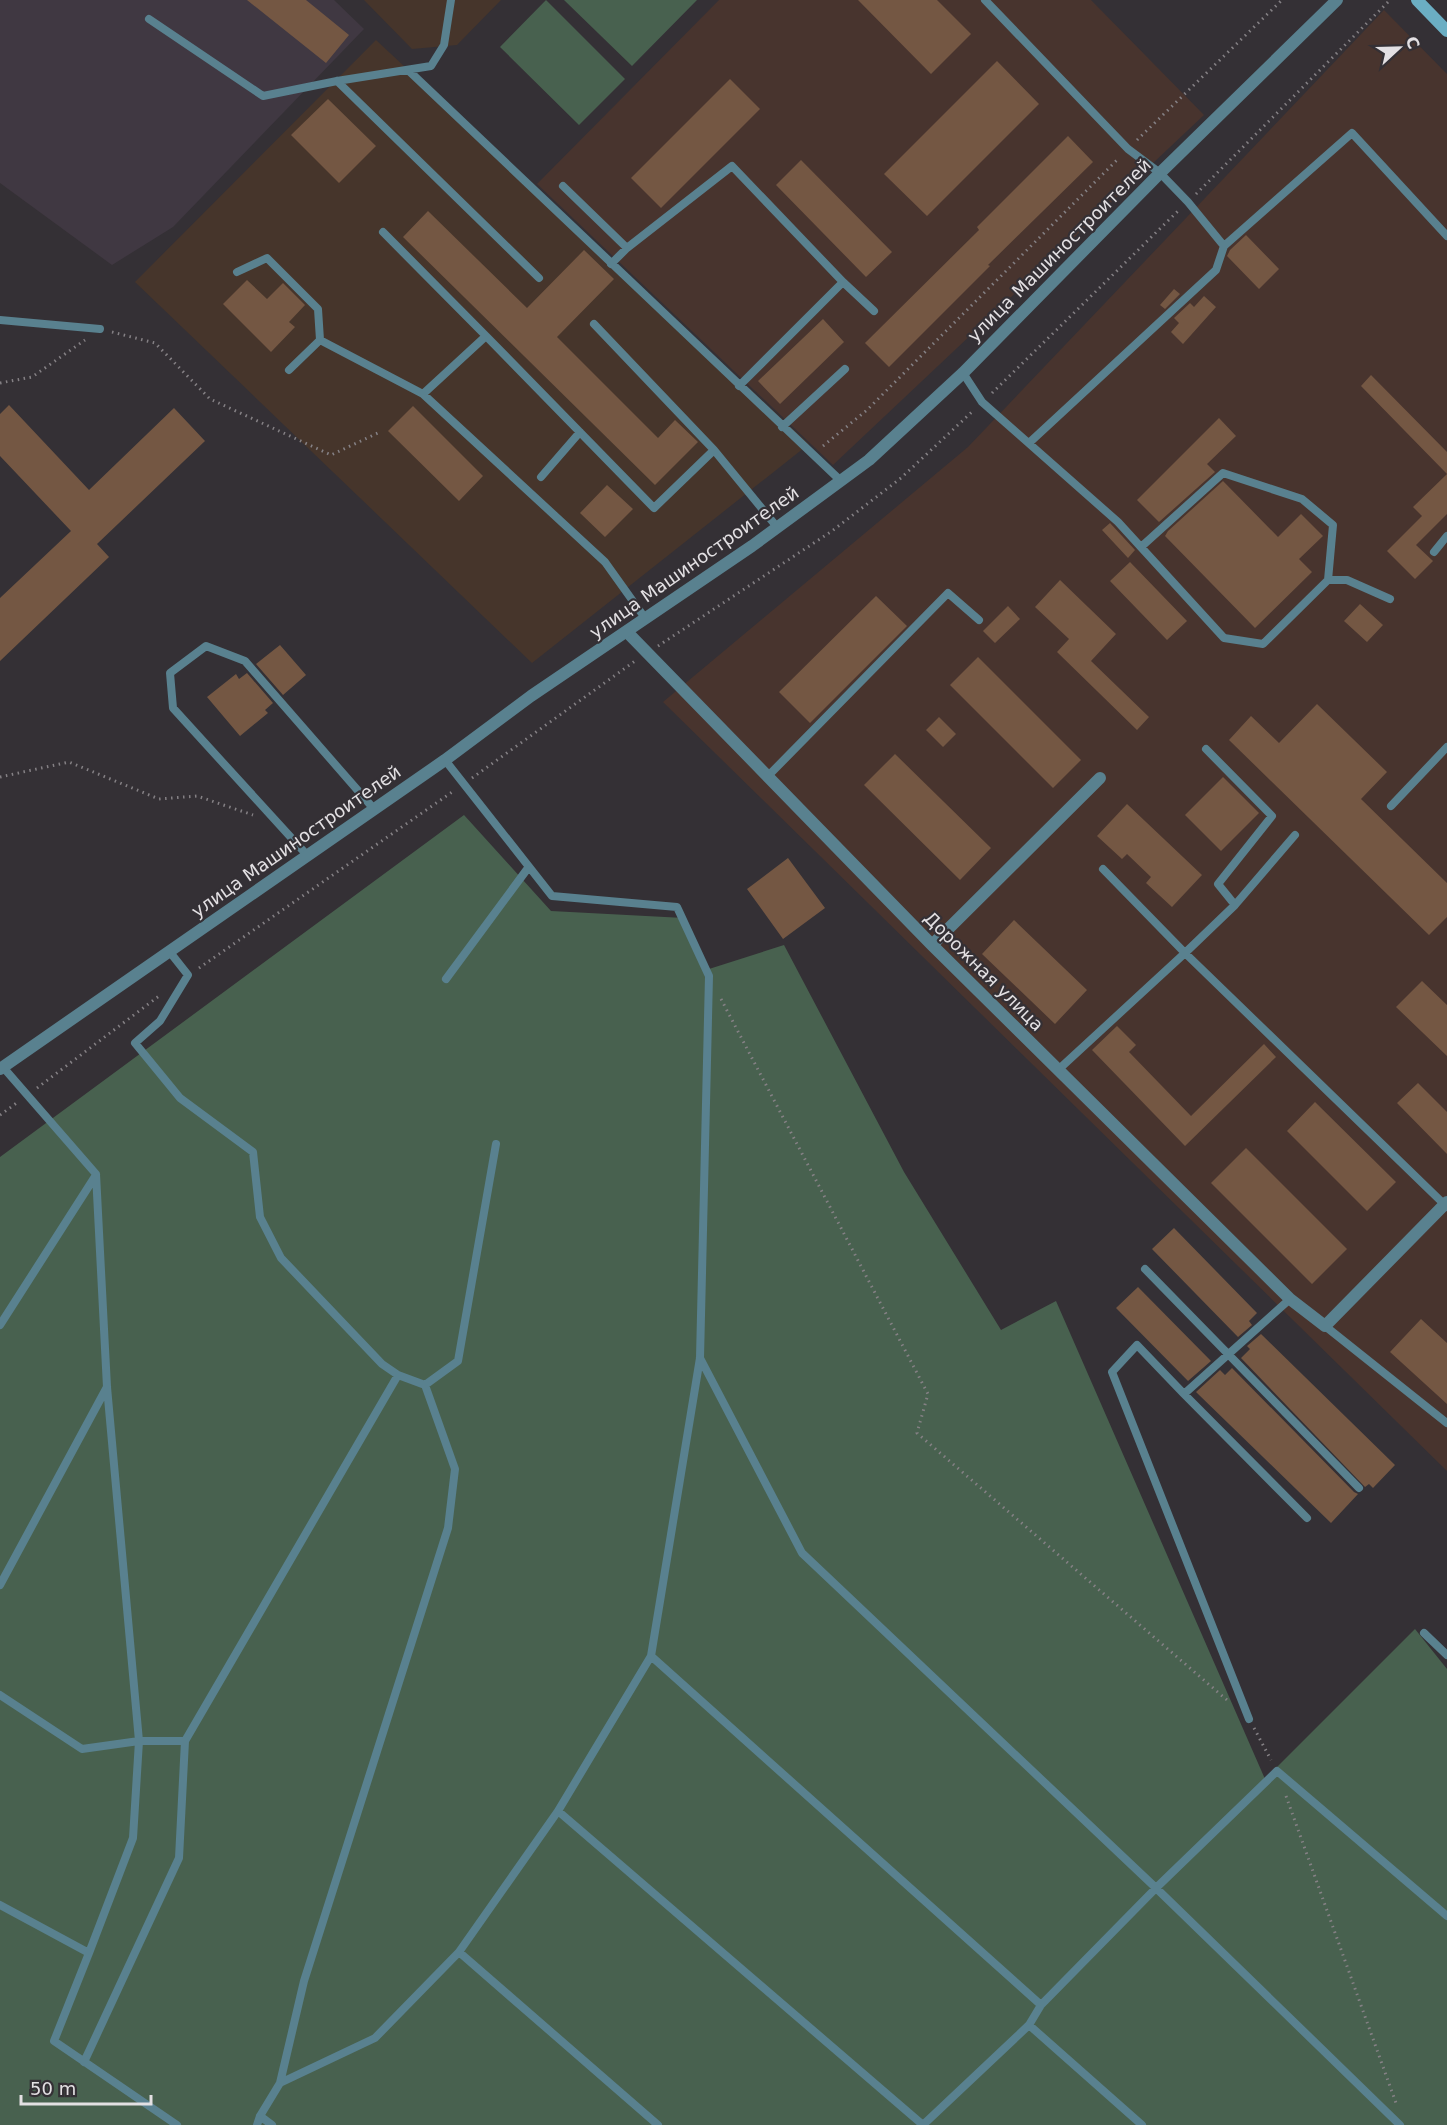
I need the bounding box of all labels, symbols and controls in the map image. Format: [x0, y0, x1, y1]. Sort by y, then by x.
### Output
north arrow [1369, 18, 1429, 78]
text: С [1401, 34, 1423, 52]
street label: улица Машиностроителей [963, 154, 1155, 346]
street label: улица Машиностроителей [585, 481, 803, 643]
street label: улица Машиностроителей [187, 760, 405, 922]
street label: Дорожная улица [920, 907, 1048, 1035]
scale bar [21, 2068, 152, 2106]
text: 50 m [30, 2078, 76, 2099]

